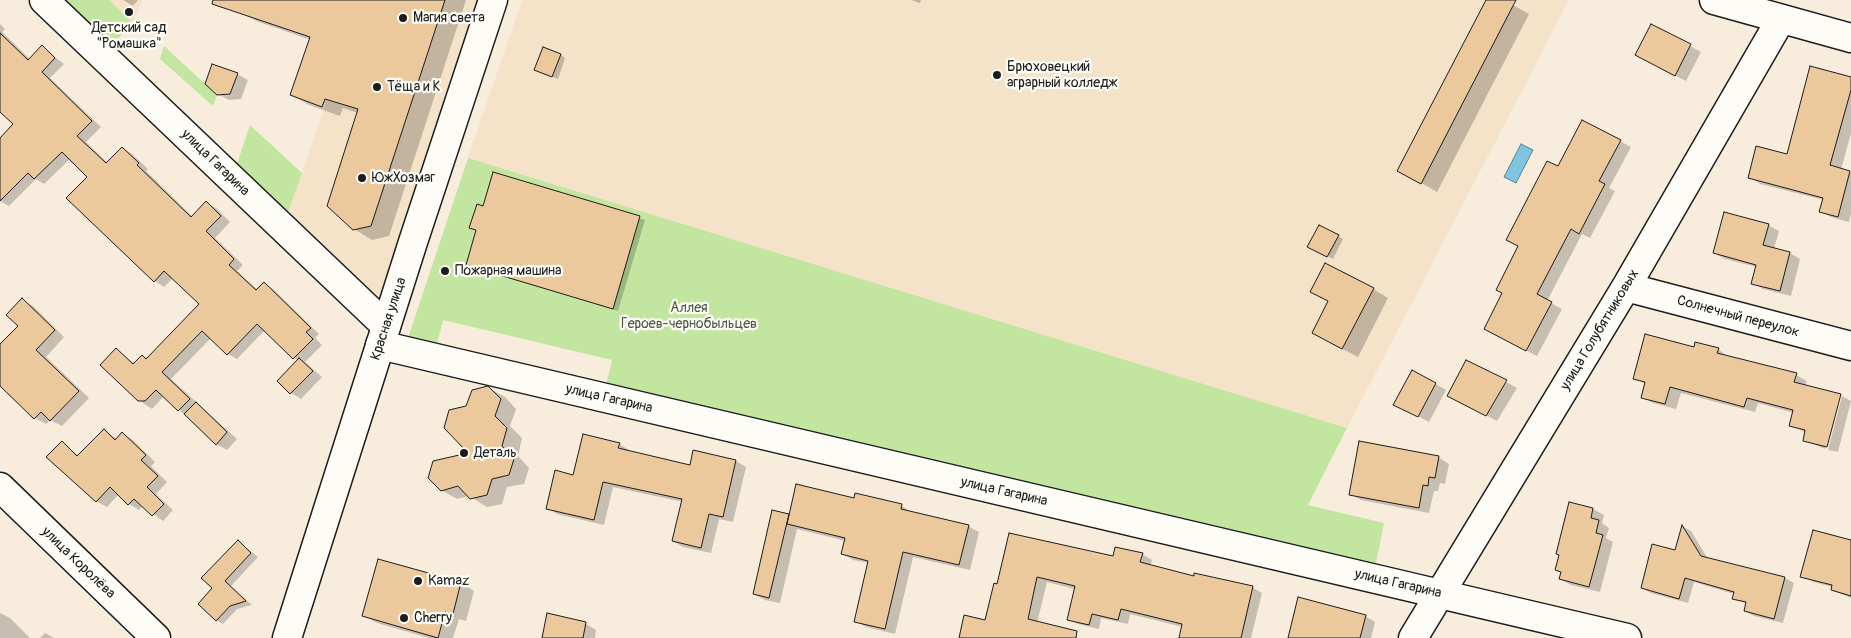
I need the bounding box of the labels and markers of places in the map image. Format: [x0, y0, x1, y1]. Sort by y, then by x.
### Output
marker: Детский сад "Ромашка" [123, 6, 135, 18]
place label: Магия света [413, 10, 485, 26]
marker: Магия света [397, 12, 409, 24]
place label: Детский сад "Ромашка" [92, 20, 166, 52]
place label: Брюховецкий аграрный колледж [1007, 59, 1117, 92]
marker: Брюховецкий аграрный колледж [991, 69, 1003, 81]
place label: Тёща и К [387, 79, 441, 95]
marker: Тёща и К [371, 81, 383, 93]
place label: ЮжХозмаг [372, 170, 435, 186]
marker: ЮжХозмаг [356, 172, 368, 184]
place label: Пожарная машина [455, 263, 561, 279]
marker: Пожарная машина [439, 265, 451, 277]
place label: Деталь [474, 445, 517, 461]
marker: Деталь [458, 447, 470, 459]
place label: Kamaz [428, 573, 469, 589]
marker: Kamaz [412, 575, 424, 587]
place label: Cherry [414, 610, 452, 626]
marker: Cherry [398, 612, 410, 624]

